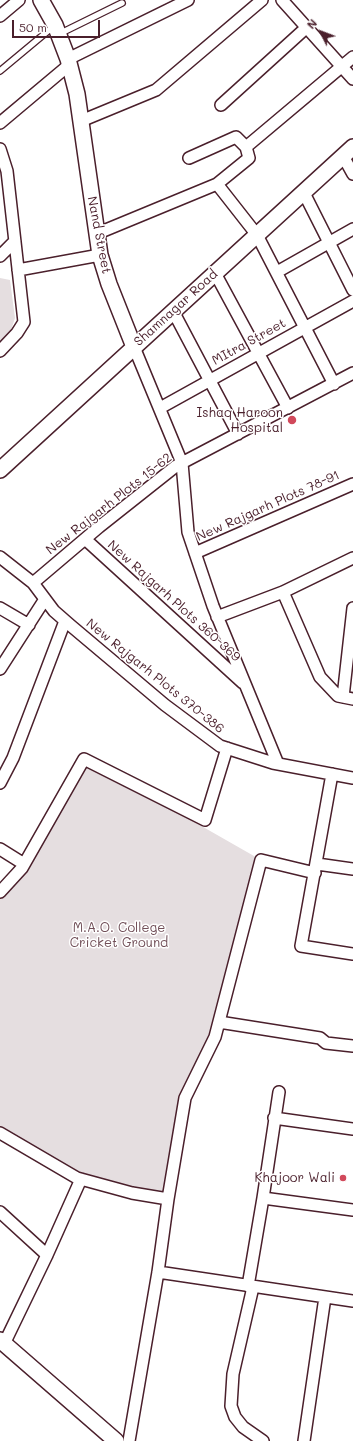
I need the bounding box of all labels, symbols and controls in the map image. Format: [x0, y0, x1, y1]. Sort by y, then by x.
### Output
scale bar [14, 12, 102, 38]
north arrow [301, 12, 341, 52]
text: N [303, 16, 320, 32]
text: 50 m [19, 19, 47, 35]
street label: Nand Street [84, 195, 114, 275]
street label: Shamnagar Road [131, 266, 221, 350]
street label: MItra Street [209, 315, 289, 369]
place label: Ishaq Haroon Hospital [197, 405, 283, 436]
marker: Ishaq Haroon Hospital [286, 414, 298, 426]
street label: New Rajgarh Plots 15-62 [43, 450, 175, 558]
street label: New Rajgarh Plots 78-91 [194, 467, 342, 545]
street label: New Rajgarh Plots 360-369 [104, 537, 244, 665]
street label: New Rajgarh Plots 370-386 [83, 615, 227, 737]
park label: M.A.O. College Cricket Ground [70, 920, 168, 951]
place label: Khajoor Wali [254, 1170, 335, 1186]
marker: Khajoor Wali [338, 1173, 348, 1183]

